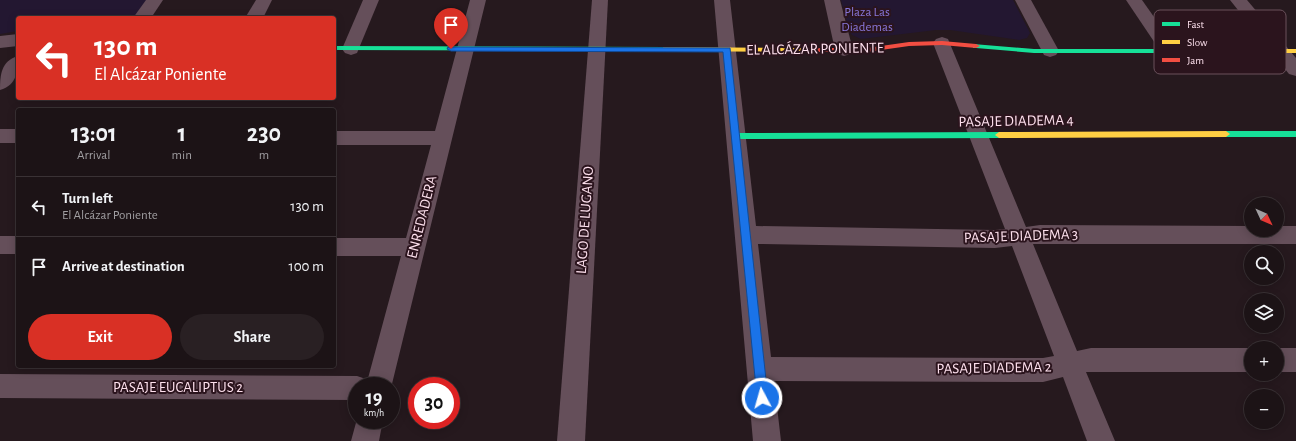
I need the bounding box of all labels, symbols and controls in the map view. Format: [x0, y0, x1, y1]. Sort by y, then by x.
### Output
park label: Plaza Las Diademas [841, 6, 893, 34]
pin [434, 8, 468, 49]
legend [1154, 10, 1286, 74]
icon: arrive [440, 14, 462, 36]
text: Fast [1187, 19, 1205, 30]
icon: left [28, 32, 80, 84]
text: 130 m [94, 33, 158, 61]
text: Slow [1187, 37, 1208, 48]
street label: EL ALCÁZAR PONIENTE [746, 38, 884, 58]
text: Jam [1187, 55, 1204, 66]
text: El Alcázar Poniente [94, 66, 227, 84]
street label: PASAJE DIADEMA 4 [958, 112, 1074, 130]
text: 13:01 [71, 122, 117, 146]
text: 1 [177, 122, 186, 146]
text: 230 [247, 122, 281, 146]
text: Arrival [77, 149, 111, 162]
text: min [172, 149, 192, 162]
text: m [259, 149, 269, 162]
street label: LAGO DE LUGANO [574, 166, 596, 274]
street label: ENREDADERA [404, 174, 440, 260]
text: Turn left [62, 191, 113, 206]
icon: left [28, 196, 50, 218]
north arrow [1244, 197, 1284, 237]
map controls [1244, 197, 1284, 429]
text: 130 m [290, 199, 324, 214]
text: El Alcázar Poniente [62, 209, 158, 222]
street label: PASAJE DIADEMA 3 [964, 227, 1078, 245]
button: search [1244, 245, 1284, 285]
icon: arrive [28, 256, 50, 278]
text: Arrive at destination [62, 259, 185, 274]
text: 100 m [289, 259, 324, 274]
button: layers [1244, 293, 1284, 333]
button: Exit [28, 314, 172, 360]
button: Share [180, 314, 324, 360]
button: + [1244, 341, 1284, 381]
street label: PASAJE DIADEMA 2 [936, 359, 1052, 377]
speed limit sign: 30 [408, 377, 460, 429]
position arrow [741, 377, 783, 419]
street label: PASAJE EUCALIPTUS 2 [113, 380, 243, 395]
text: 19 [366, 388, 382, 408]
button: − [1244, 389, 1284, 429]
text: km/h [364, 408, 384, 418]

